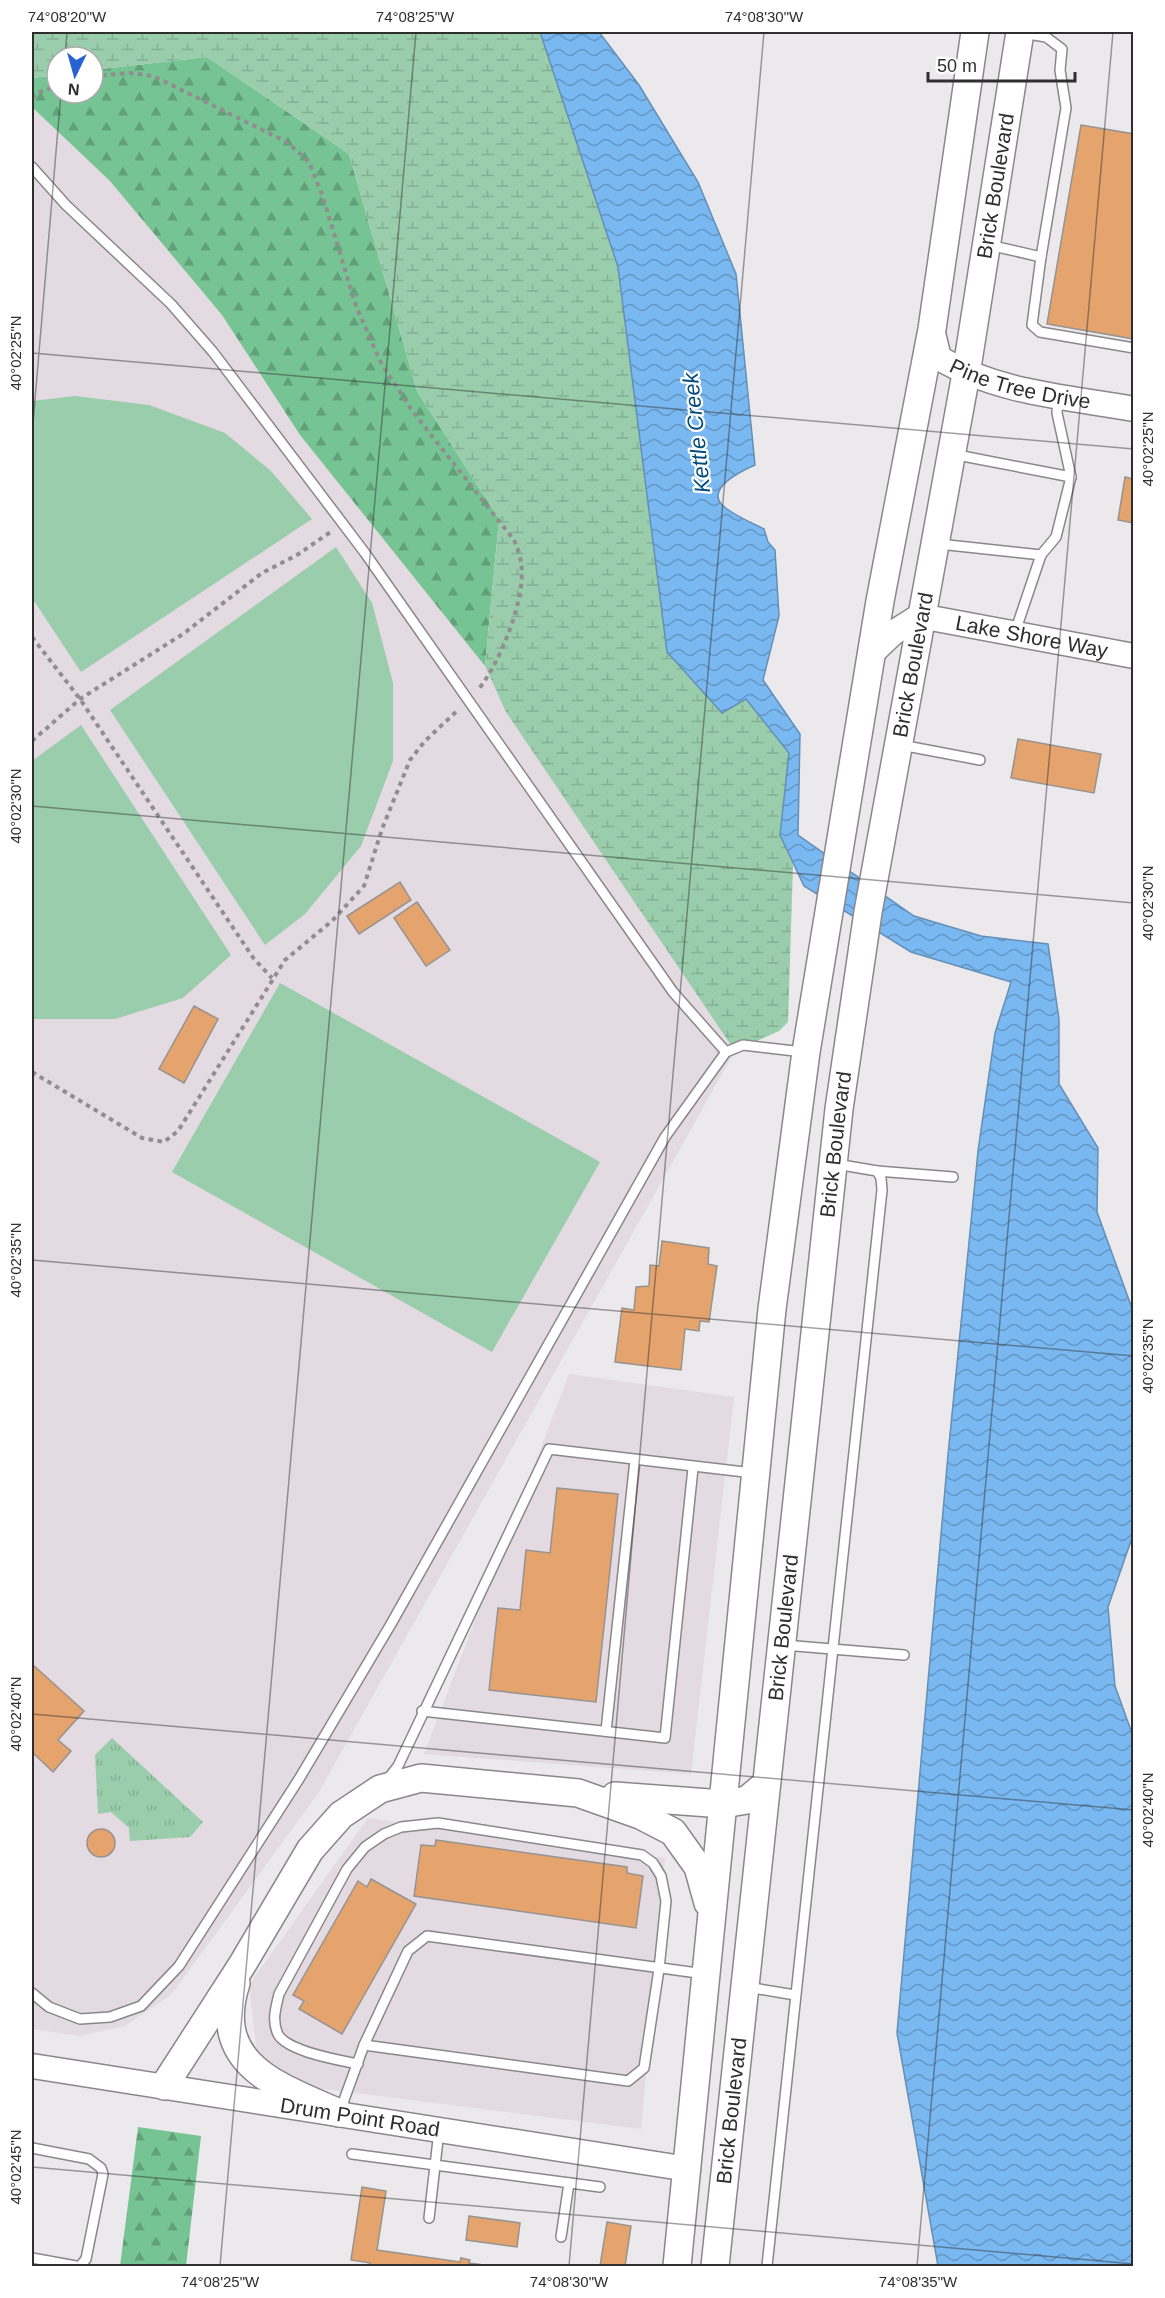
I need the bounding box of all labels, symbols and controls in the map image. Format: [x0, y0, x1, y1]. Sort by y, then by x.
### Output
text: 74°08'20"W [28, 8, 107, 25]
text: 74°08'25"W [376, 8, 455, 25]
text: 74°08'30"W [725, 8, 804, 25]
north arrow [45, 45, 105, 105]
scale bar [928, 45, 1075, 83]
text: 50 m [937, 56, 977, 76]
text: N [67, 80, 80, 98]
street label: Brick Boulevard [972, 111, 1018, 260]
text: 40°02'25"N [7, 315, 24, 391]
street label: Pine Tree Drive [946, 354, 1092, 413]
water label: Kettle Creek [678, 370, 715, 494]
text: 40°02'25"N [1139, 411, 1156, 487]
street label: Brick Boulevard [888, 590, 937, 739]
street label: Lake Shore Way [954, 611, 1110, 662]
text: 40°02'30"N [7, 768, 24, 844]
text: 40°02'30"N [1139, 865, 1156, 941]
street label: Brick Boulevard [815, 1070, 855, 1219]
text: 40°02'35"N [7, 1222, 24, 1298]
text: 40°02'35"N [1139, 1318, 1156, 1394]
street label: Brick Boulevard [764, 1553, 802, 1702]
text: 40°02'40"N [7, 1676, 24, 1752]
text: 40°02'40"N [1139, 1772, 1156, 1848]
street label: Brick Boulevard [712, 2036, 750, 2185]
street label: Drum Point Road [279, 2093, 441, 2141]
text: 40°02'45"N [7, 2129, 24, 2205]
text: 74°08'25"W [181, 2273, 260, 2290]
text: 74°08'30"W [530, 2273, 609, 2290]
text: 74°08'35"W [879, 2273, 958, 2290]

